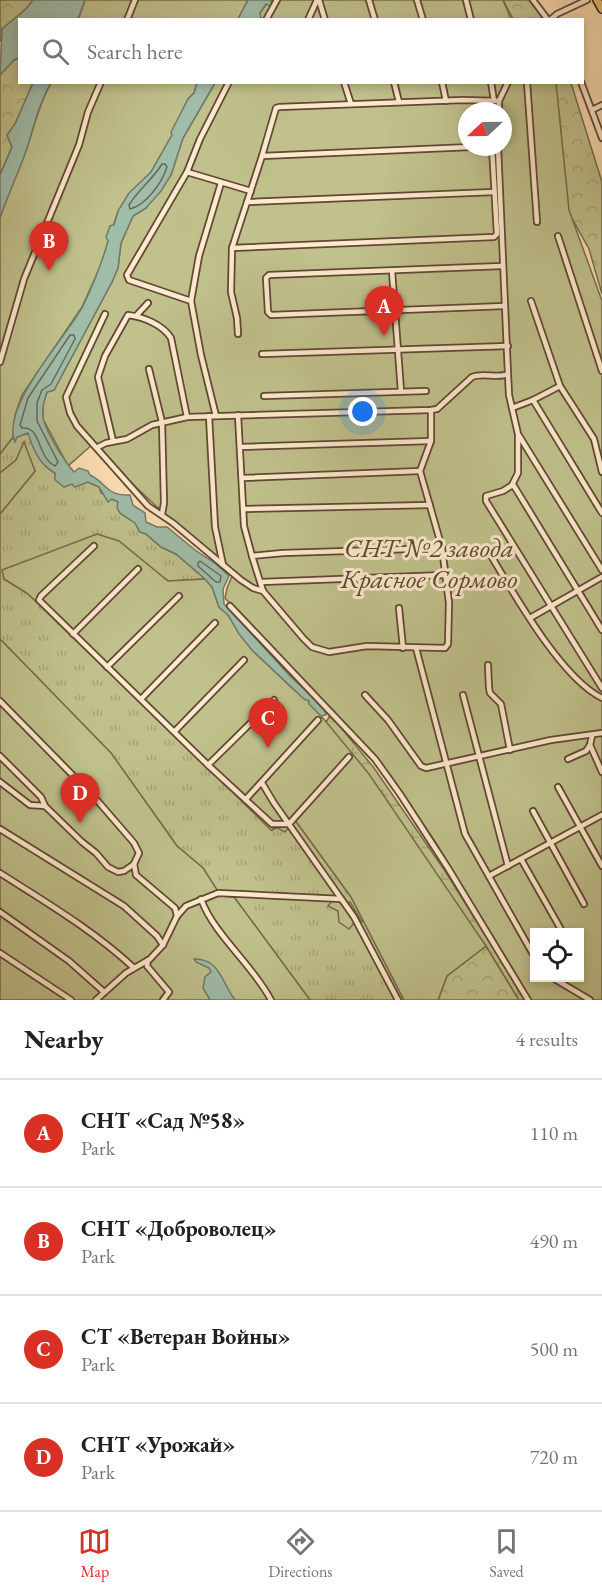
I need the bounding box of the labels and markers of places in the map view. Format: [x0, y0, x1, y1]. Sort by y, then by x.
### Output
pin: B [29, 222, 68, 271]
pin: A [364, 286, 404, 336]
pin: C [248, 698, 288, 748]
pin: D [60, 774, 100, 823]

